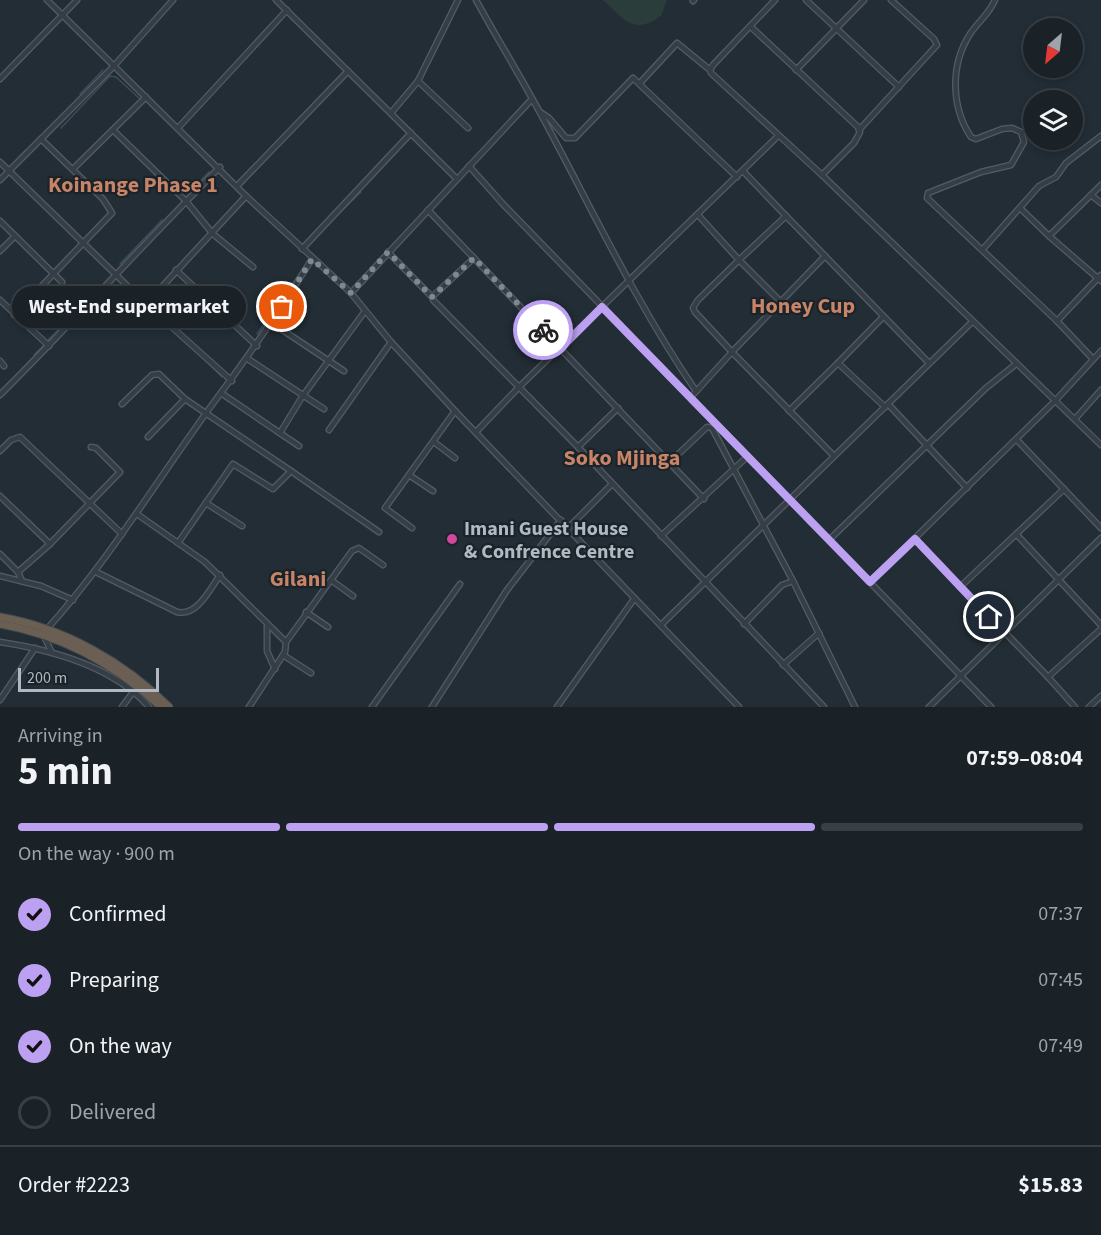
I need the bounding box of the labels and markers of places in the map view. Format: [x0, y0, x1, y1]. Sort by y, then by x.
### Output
pin [256, 281, 307, 332]
callout: West-End supermarket [12, 286, 246, 328]
place label: Imani Guest House & Confrence Centre [464, 515, 634, 566]
marker: Imani Guest House & Confrence Centre [445, 532, 459, 546]
pin [963, 591, 1014, 642]

